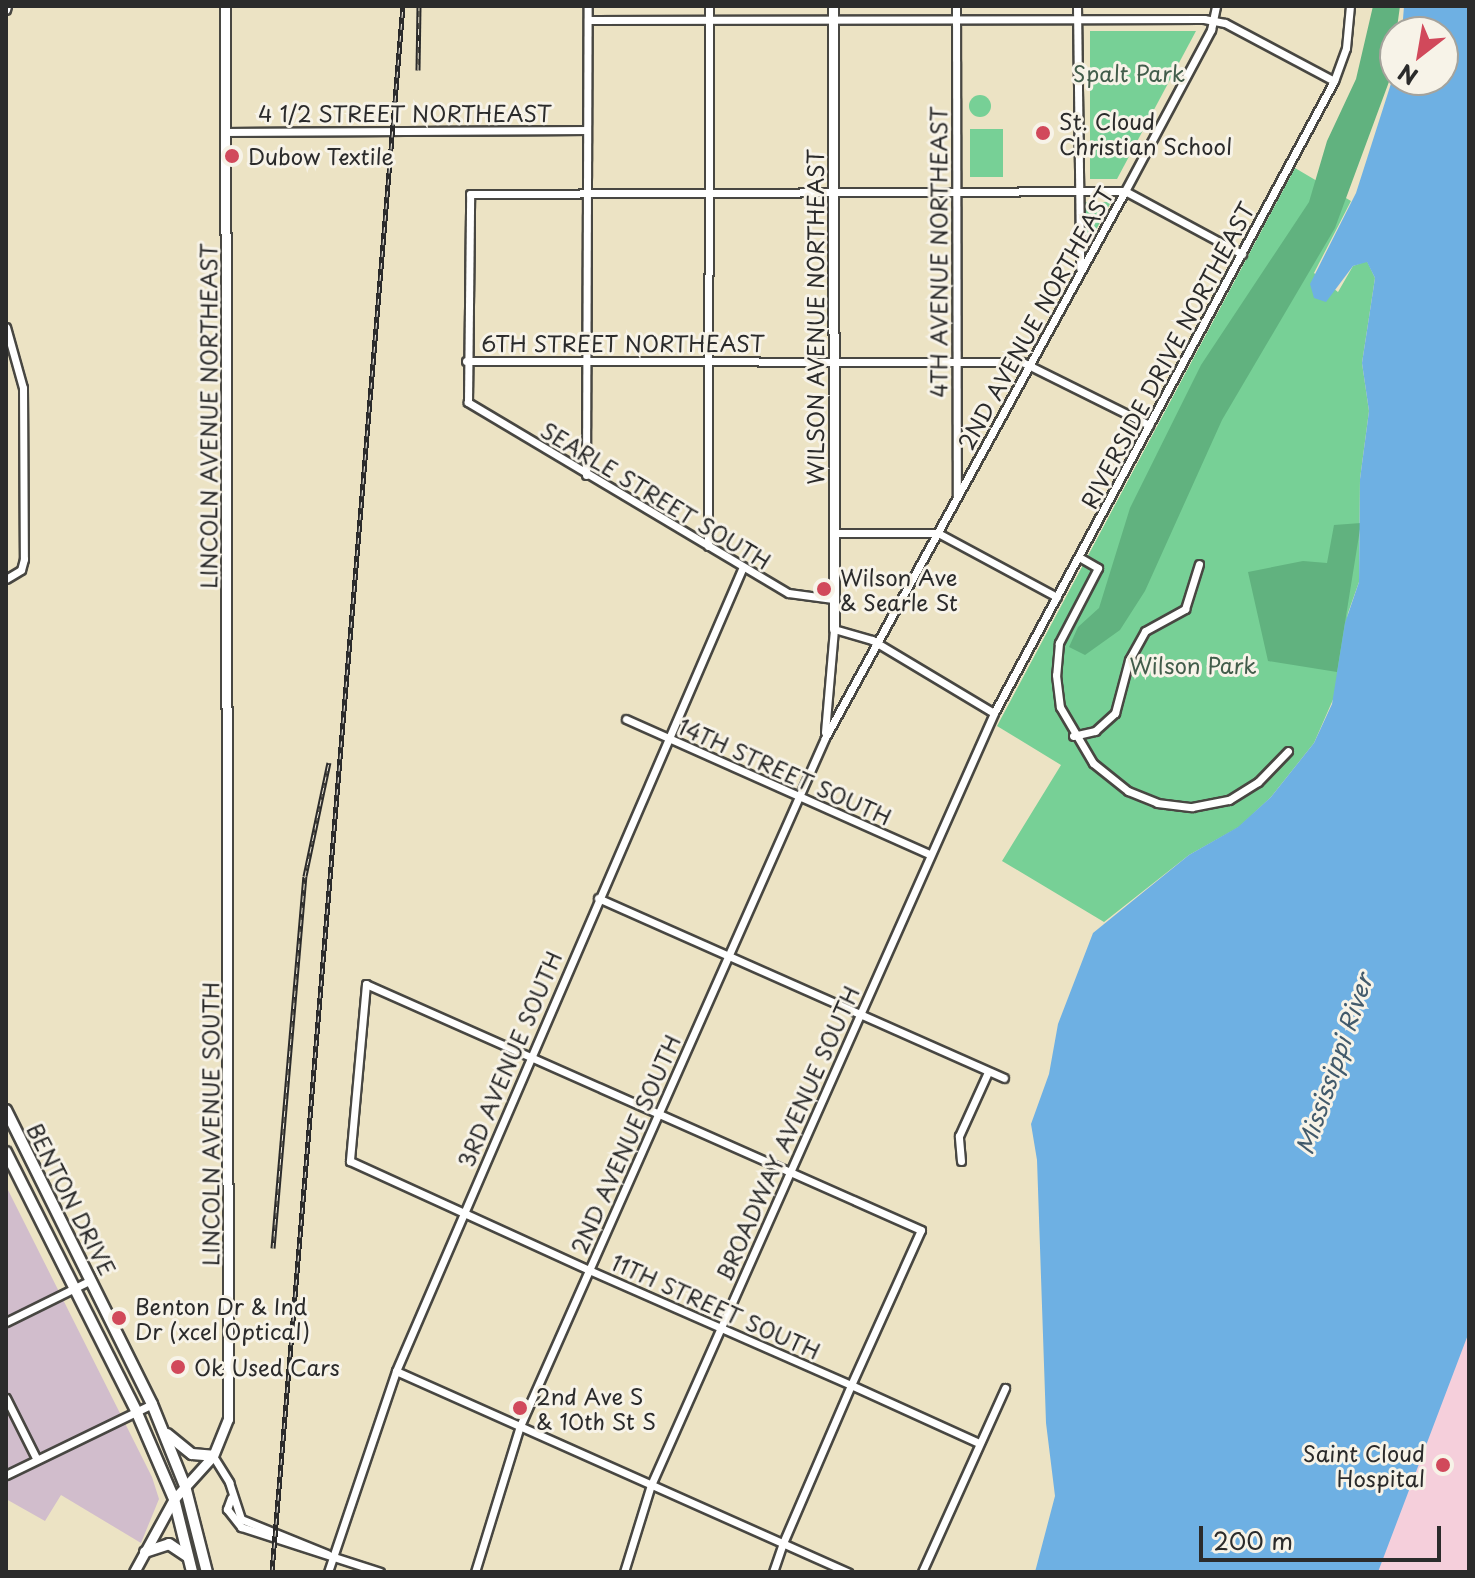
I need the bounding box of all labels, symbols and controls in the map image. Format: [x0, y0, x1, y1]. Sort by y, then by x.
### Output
north arrow [1379, 16, 1459, 96]
text: N [1391, 57, 1423, 94]
park label: Spalt Park [1073, 60, 1185, 86]
street label: 4 1/2 STREET NORTHEAST [256, 100, 554, 126]
street label: 4TH AVENUE NORTHEAST [925, 106, 951, 398]
place label: St. Cloud Christian School [1059, 107, 1232, 158]
marker: St. Cloud Christian School [1034, 124, 1052, 142]
place label: Dubow Textile [248, 143, 396, 169]
marker: Dubow Textile [223, 147, 241, 165]
street label: WILSON AVENUE NORTHEAST [802, 149, 828, 485]
street label: 2ND AVENUE NORTHEAST [952, 182, 1118, 454]
street label: RIVERSIDE DRIVE NORTHEAST [1075, 198, 1259, 512]
street label: LINCOLN AVENUE NORTHEAST [195, 243, 221, 589]
street label: 6TH STREET NORTHEAST [479, 330, 767, 356]
street label: SEARLE STREET SOUTH [535, 415, 777, 575]
place label: Wilson Ave & Searle St [840, 563, 959, 614]
marker: Wilson Ave & Searle St [815, 580, 833, 598]
park label: Wilson Park [1130, 652, 1256, 678]
street label: 14TH STREET SOUTH [673, 711, 897, 831]
street label: 3RD AVENUE SOUTH [451, 947, 567, 1171]
water label: Mississippi River [1290, 970, 1378, 1158]
street label: LINCOLN AVENUE SOUTH [197, 982, 223, 1266]
street label: BROADWAY AVENUE SOUTH [710, 983, 864, 1283]
street label: 2ND AVENUE SOUTH [565, 1031, 685, 1257]
street label: BENTON DRIVE [22, 1118, 122, 1280]
street label: 11TH STREET SOUTH [606, 1247, 826, 1365]
place label: Benton Dr & Ind Dr (xcel Optical) [135, 1292, 312, 1344]
marker: Benton Dr & Ind Dr (xcel Optical) [110, 1309, 128, 1327]
place label: Ok Used Cars [194, 1354, 340, 1380]
marker: Ok Used Cars [169, 1358, 187, 1376]
place label: 2nd Ave S & 10th St S [536, 1382, 656, 1434]
marker: 2nd Ave S & 10th St S [511, 1399, 529, 1417]
place label: Saint Cloud Hospital [1302, 1439, 1425, 1490]
marker: Saint Cloud Hospital [1432, 1454, 1454, 1476]
scale bar [1203, 1510, 1445, 1560]
text: 200 m [1213, 1522, 1293, 1558]

